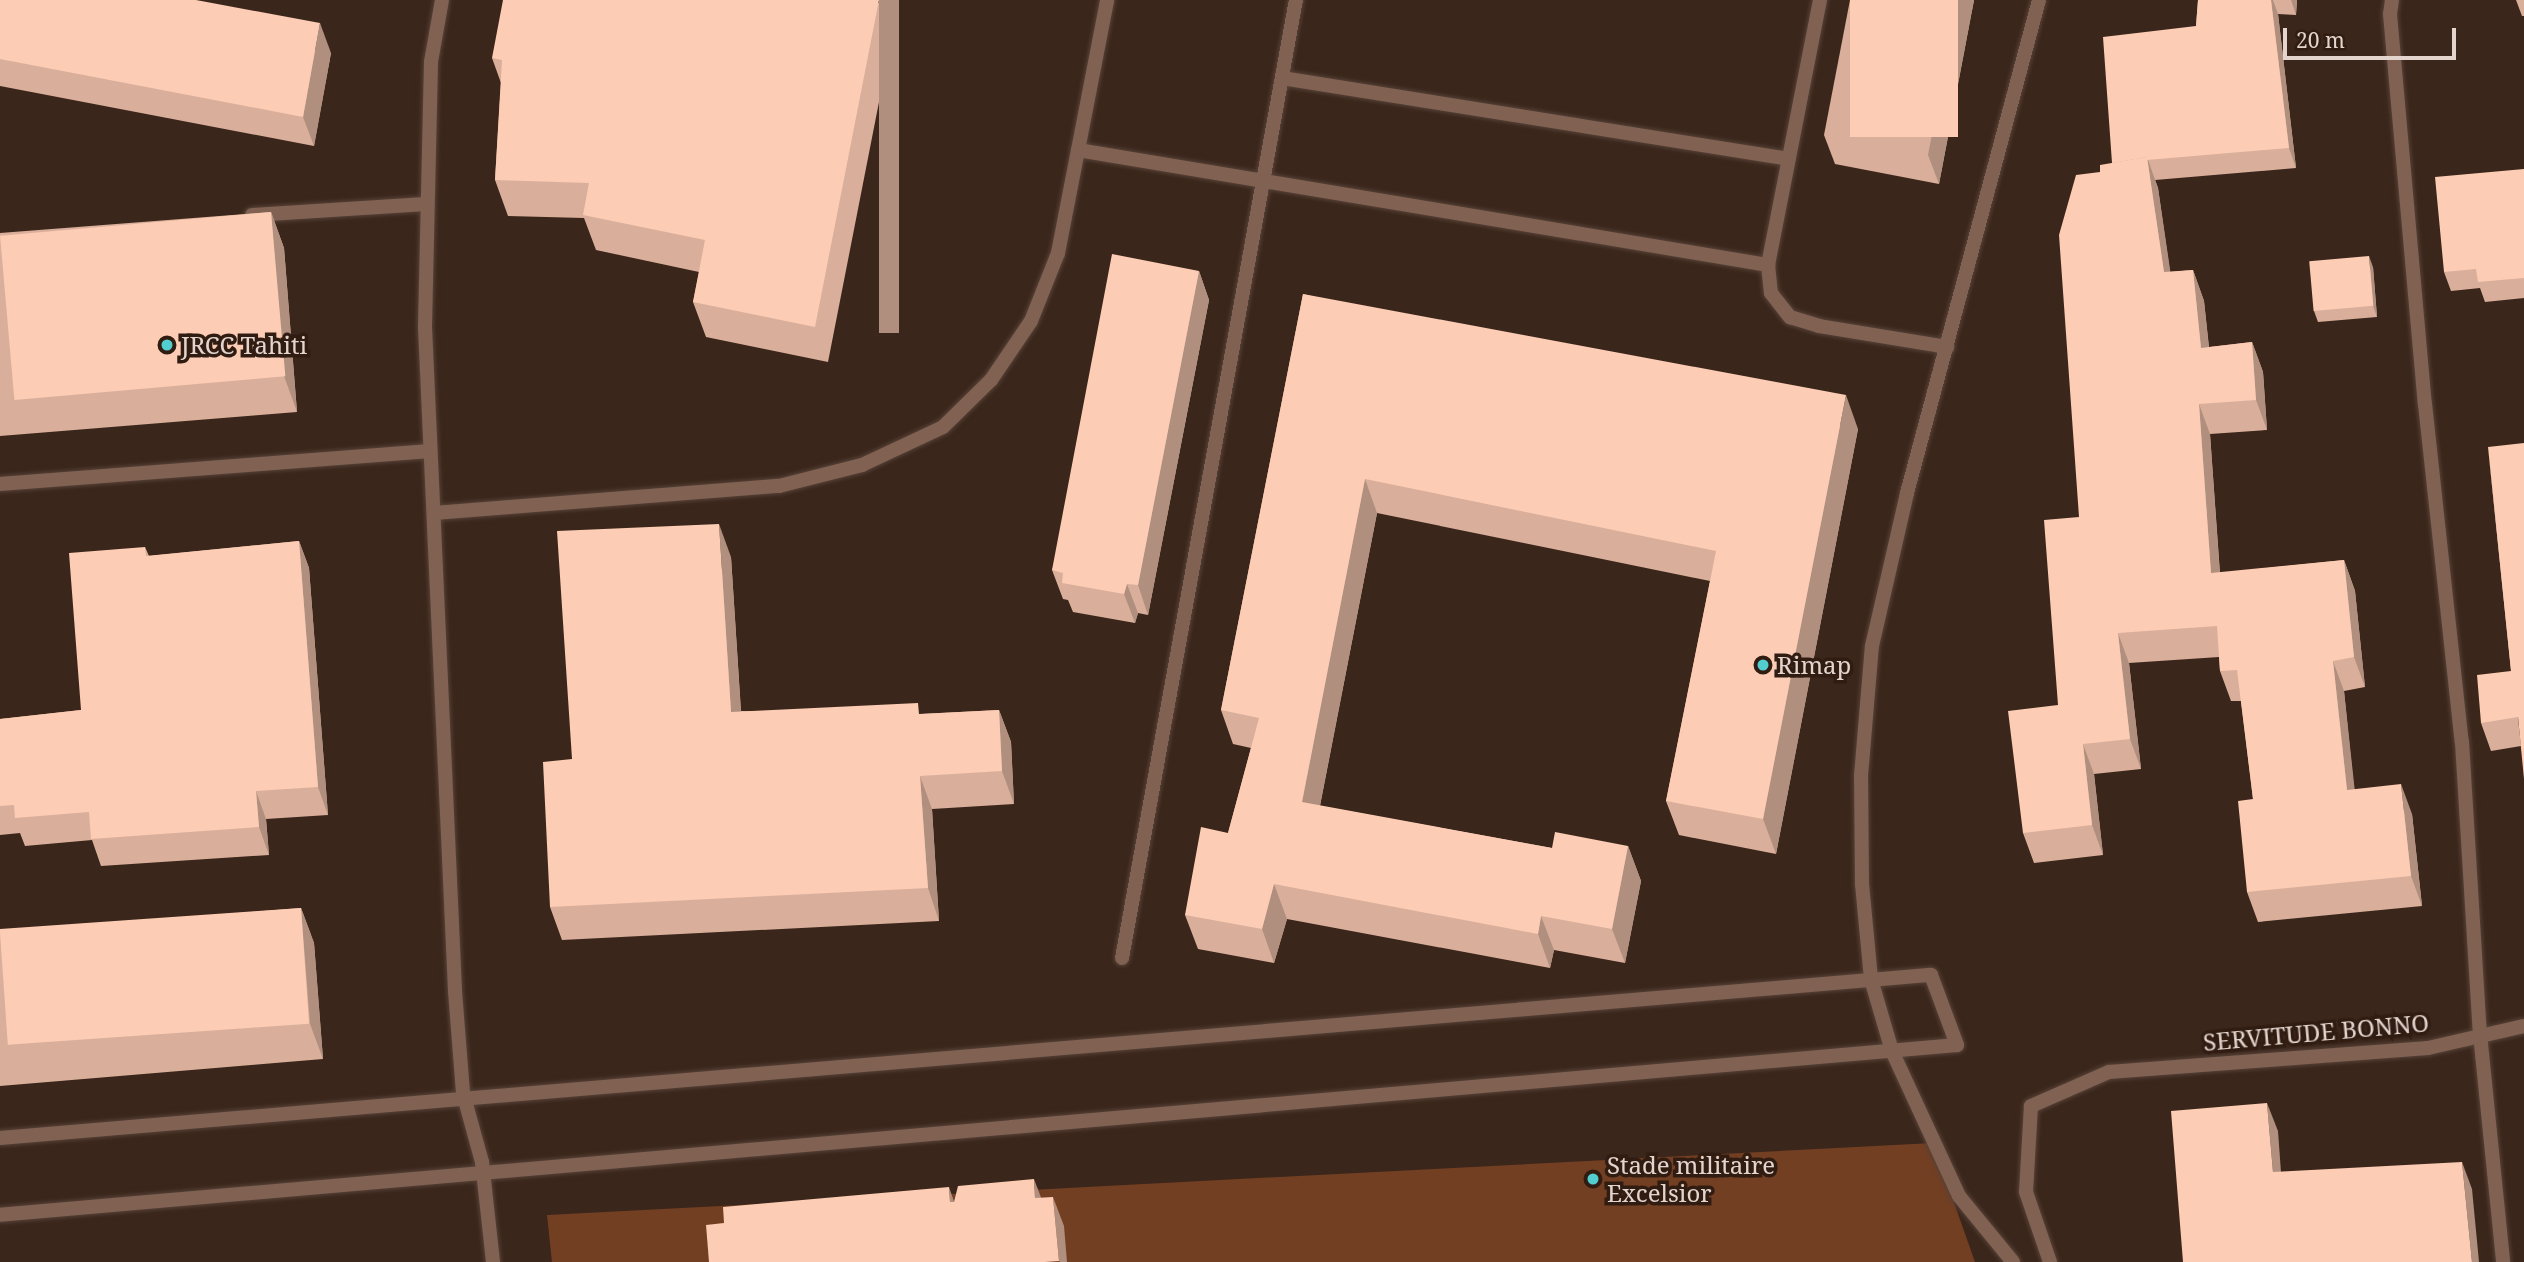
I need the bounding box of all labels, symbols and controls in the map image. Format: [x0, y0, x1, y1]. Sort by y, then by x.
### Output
scale bar [2286, 14, 2459, 58]
text: 20 m [2296, 26, 2345, 54]
place label: JRCC Tahiti [181, 331, 307, 359]
marker: JRCC Tahiti [159, 337, 175, 353]
place label: Rimap [1777, 651, 1851, 679]
marker: Rimap [1755, 657, 1771, 673]
street label: SERVITUDE BONNO [2202, 1008, 2430, 1056]
place label: Stade militaire Excelsior [1607, 1151, 1775, 1207]
marker: Stade militaire Excelsior [1585, 1171, 1601, 1187]

